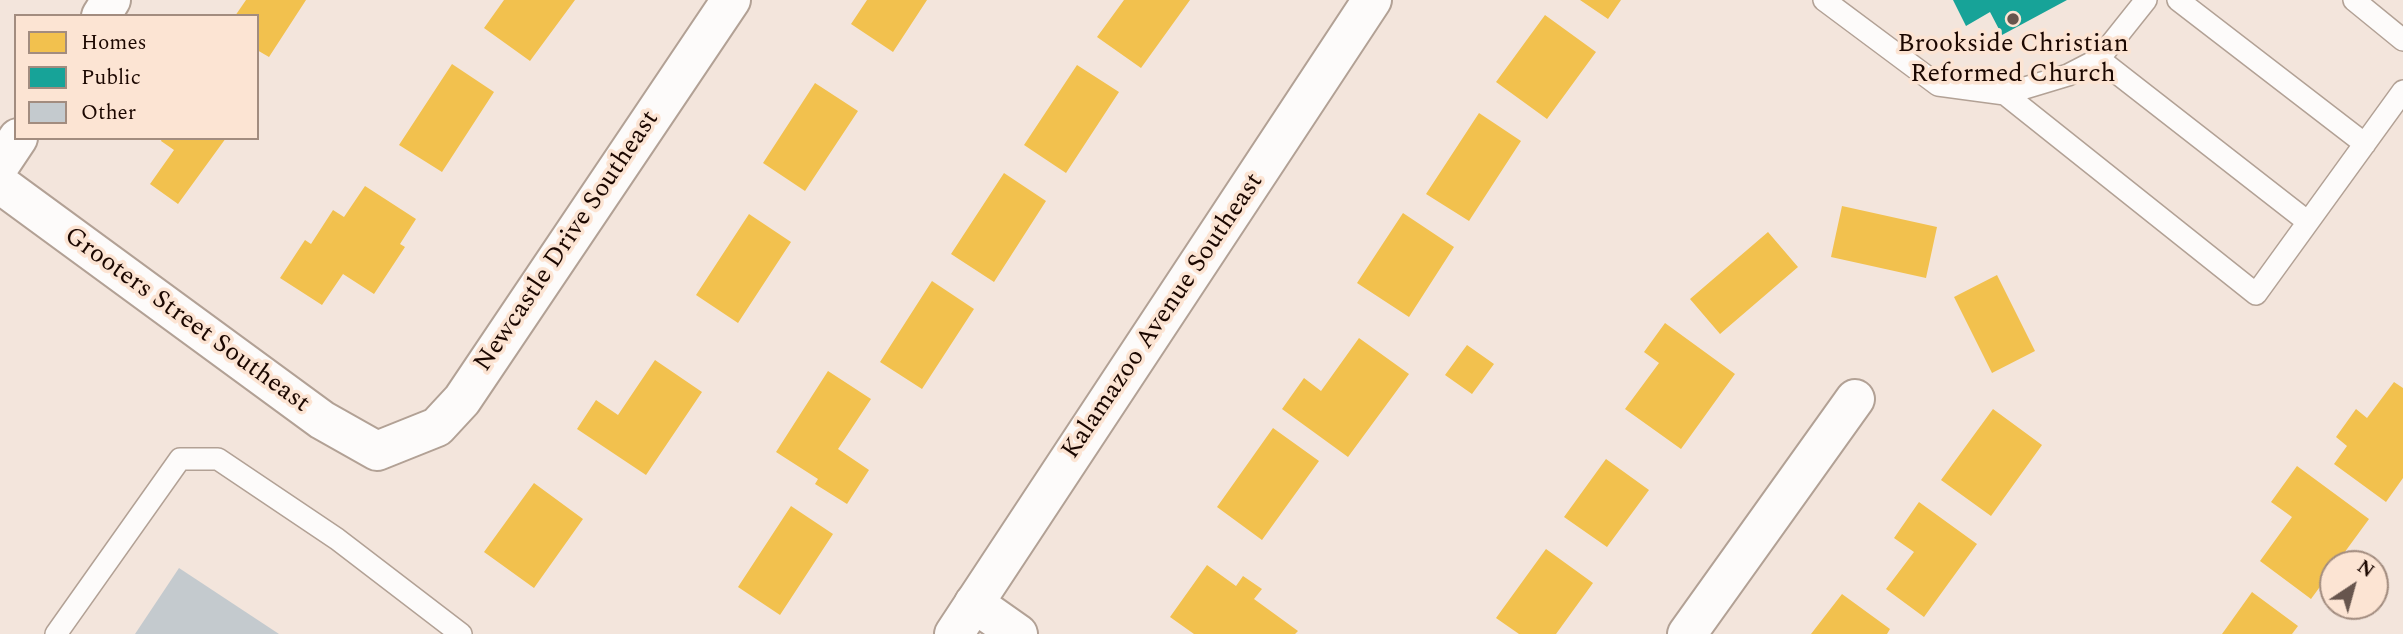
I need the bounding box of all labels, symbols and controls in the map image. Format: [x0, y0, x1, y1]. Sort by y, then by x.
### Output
marker: Brookside Christian Reformed Church [2005, 11, 2021, 27]
legend [14, 14, 259, 140]
text: Homes [81, 27, 147, 59]
place label: Brookside Christian Reformed Church [1897, 30, 2129, 92]
text: Public [81, 62, 141, 94]
text: Other [81, 97, 136, 129]
street label: Newcastle Drive Southeast [469, 106, 667, 378]
street label: Kalamazoo Avenue Southeast [1057, 168, 1271, 466]
street label: Grooters Street Southeast [57, 221, 315, 421]
north arrow [2319, 550, 2389, 620]
text: N [2351, 553, 2380, 586]

